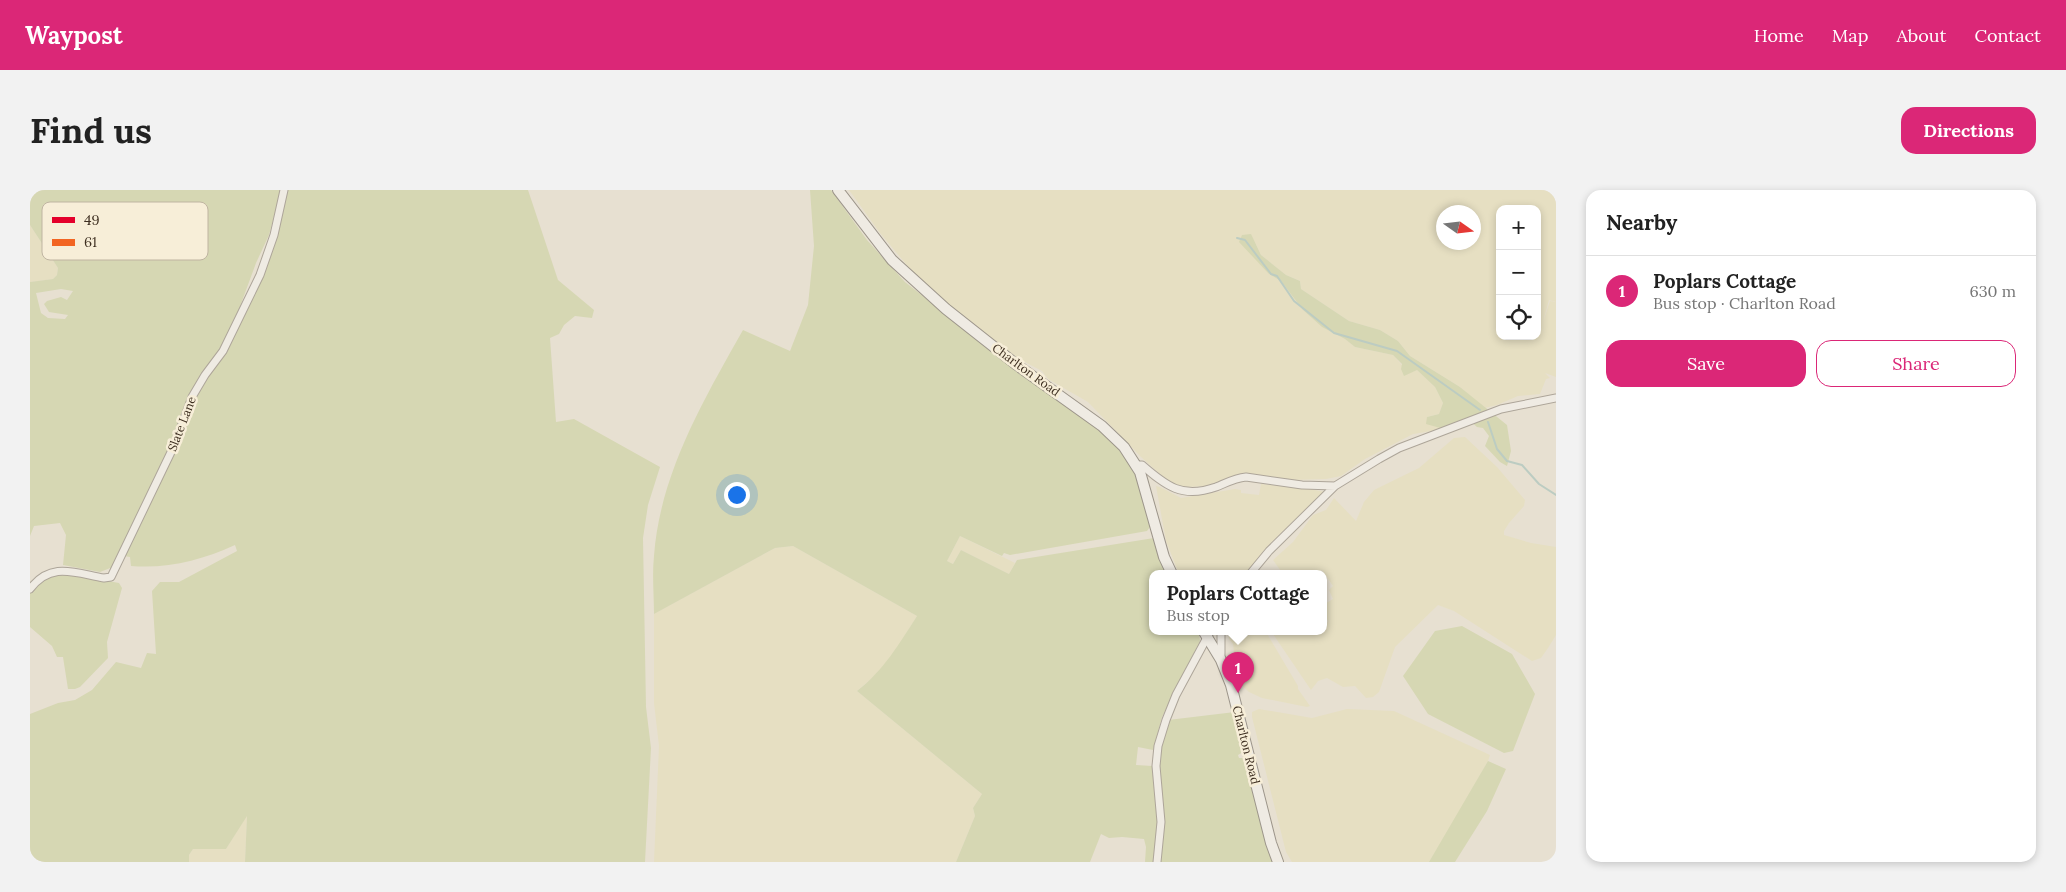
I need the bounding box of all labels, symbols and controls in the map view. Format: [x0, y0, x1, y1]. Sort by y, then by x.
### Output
text: Waypost [25, 20, 123, 51]
text: Home [1754, 24, 1804, 47]
text: Map [1832, 24, 1868, 47]
text: About [1896, 24, 1946, 47]
text: Contact [1974, 24, 2041, 47]
button: Directions [1901, 107, 2036, 154]
text: Find us [30, 108, 152, 153]
legend [42, 202, 208, 260]
north arrow [1436, 205, 1481, 250]
map controls [1496, 205, 1541, 340]
button: + [1496, 205, 1541, 250]
text: Nearby [1606, 209, 1677, 236]
text: 49 [84, 211, 100, 229]
text: 61 [84, 233, 97, 251]
button: − [1496, 250, 1541, 295]
text: Poplars Cottage [1653, 269, 1796, 293]
text: 1 [1619, 281, 1625, 301]
text: 630 m [1969, 281, 2016, 301]
text: Bus stop · Charlton Road [1653, 293, 1836, 313]
button: locate [1496, 295, 1541, 340]
street label: Charlton Road [989, 340, 1063, 399]
button: Save [1606, 340, 1806, 387]
button: Share [1816, 340, 2016, 387]
street label: Slate Lane [164, 394, 199, 453]
your location [724, 482, 750, 508]
popup [1149, 570, 1327, 635]
text: Poplars Cottage [1166, 581, 1310, 605]
text: Bus stop [1166, 605, 1230, 625]
pin: 1 [1222, 652, 1254, 693]
street label: Charlton Road [1230, 704, 1263, 786]

